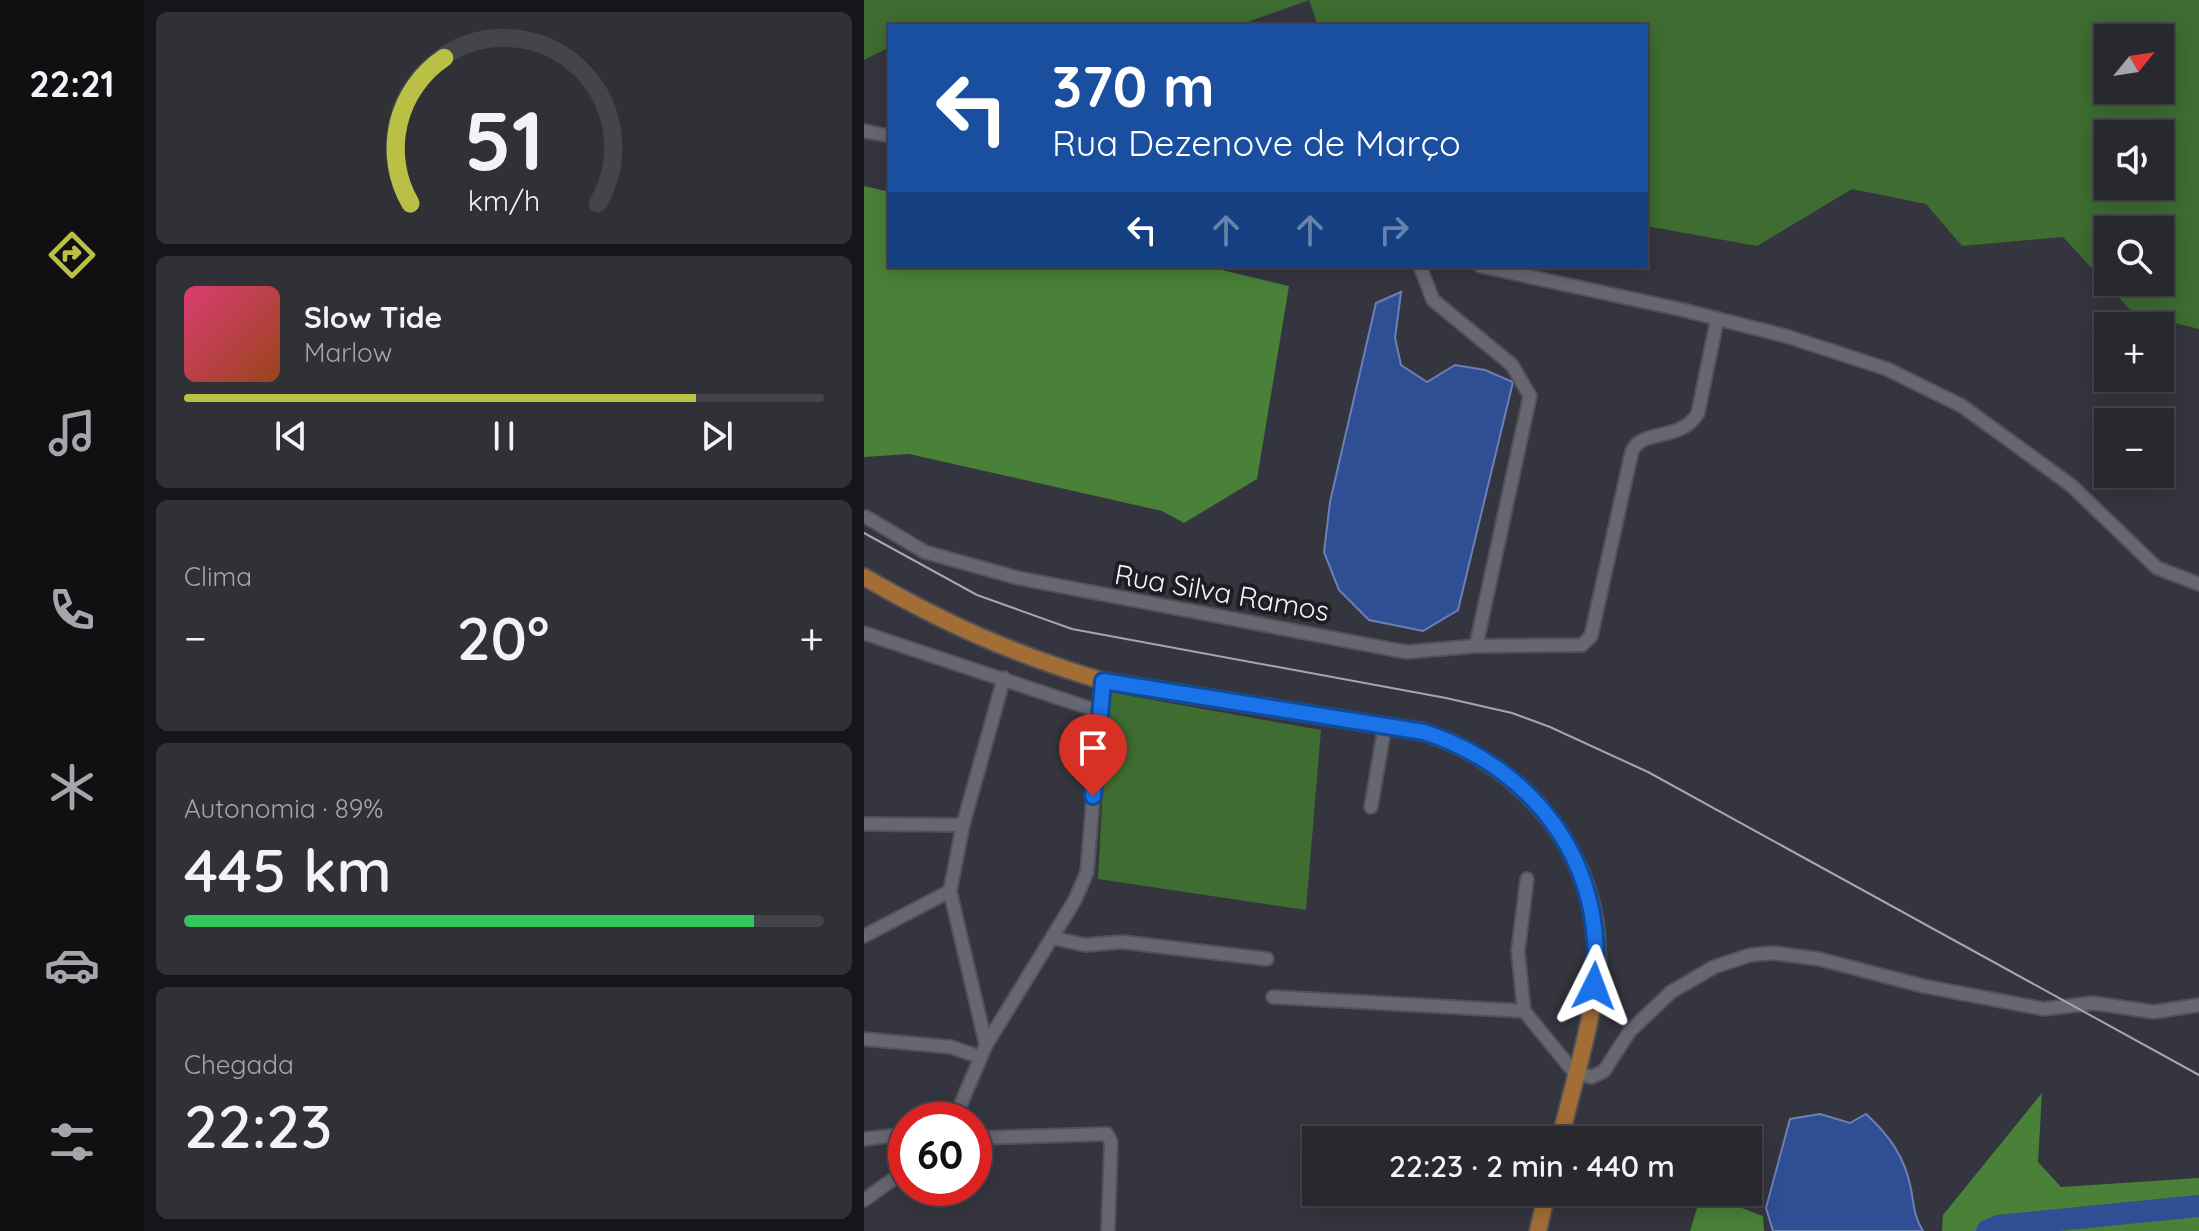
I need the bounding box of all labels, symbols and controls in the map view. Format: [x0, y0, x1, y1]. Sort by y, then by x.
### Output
north arrow [2094, 24, 2174, 104]
map controls [2094, 24, 2174, 488]
text: 370 m [1052, 51, 1215, 121]
icon: left [920, 56, 1024, 160]
text: 22:21 [29, 61, 115, 106]
text: 51 [464, 86, 544, 190]
text: Rua Dezenove de Março [1052, 120, 1461, 165]
button: sound [2094, 120, 2174, 200]
text: km/h [468, 182, 540, 218]
icon: left [1120, 208, 1164, 252]
icon: ahead [1204, 208, 1248, 252]
icon: ahead [1288, 208, 1332, 252]
icon: right [1372, 208, 1416, 252]
button: search [2094, 216, 2174, 296]
icon: directions [44, 227, 100, 283]
text: Slow Tide [304, 298, 442, 336]
button: + [2094, 312, 2174, 392]
text: Marlow [304, 336, 392, 369]
icon: music [44, 405, 100, 461]
button: − [2094, 408, 2174, 488]
icon: previous [269, 414, 313, 458]
icon: pause [482, 414, 526, 458]
icon: next [695, 414, 739, 458]
street label: Rua Silva Ramos [1112, 556, 1332, 628]
text: Clima [184, 560, 252, 593]
icon: phone [44, 582, 100, 638]
text: 20° [457, 600, 549, 675]
text: − [184, 610, 207, 665]
text: + [799, 610, 824, 665]
pin [1059, 714, 1127, 796]
icon: arrive [1071, 726, 1115, 770]
icon: climate [44, 759, 100, 815]
text: Autonomia · 89% [184, 792, 384, 825]
text: 445 km [184, 832, 392, 907]
icon: car [44, 937, 100, 993]
position arrow [1552, 944, 1636, 1028]
text: Chegada [184, 1048, 294, 1081]
text: 22:23 [184, 1088, 332, 1163]
speed limit sign: 60 [888, 1102, 992, 1206]
icon: filters [44, 1114, 100, 1170]
text: 22:23 · 2 min · 440 m [1389, 1147, 1675, 1185]

